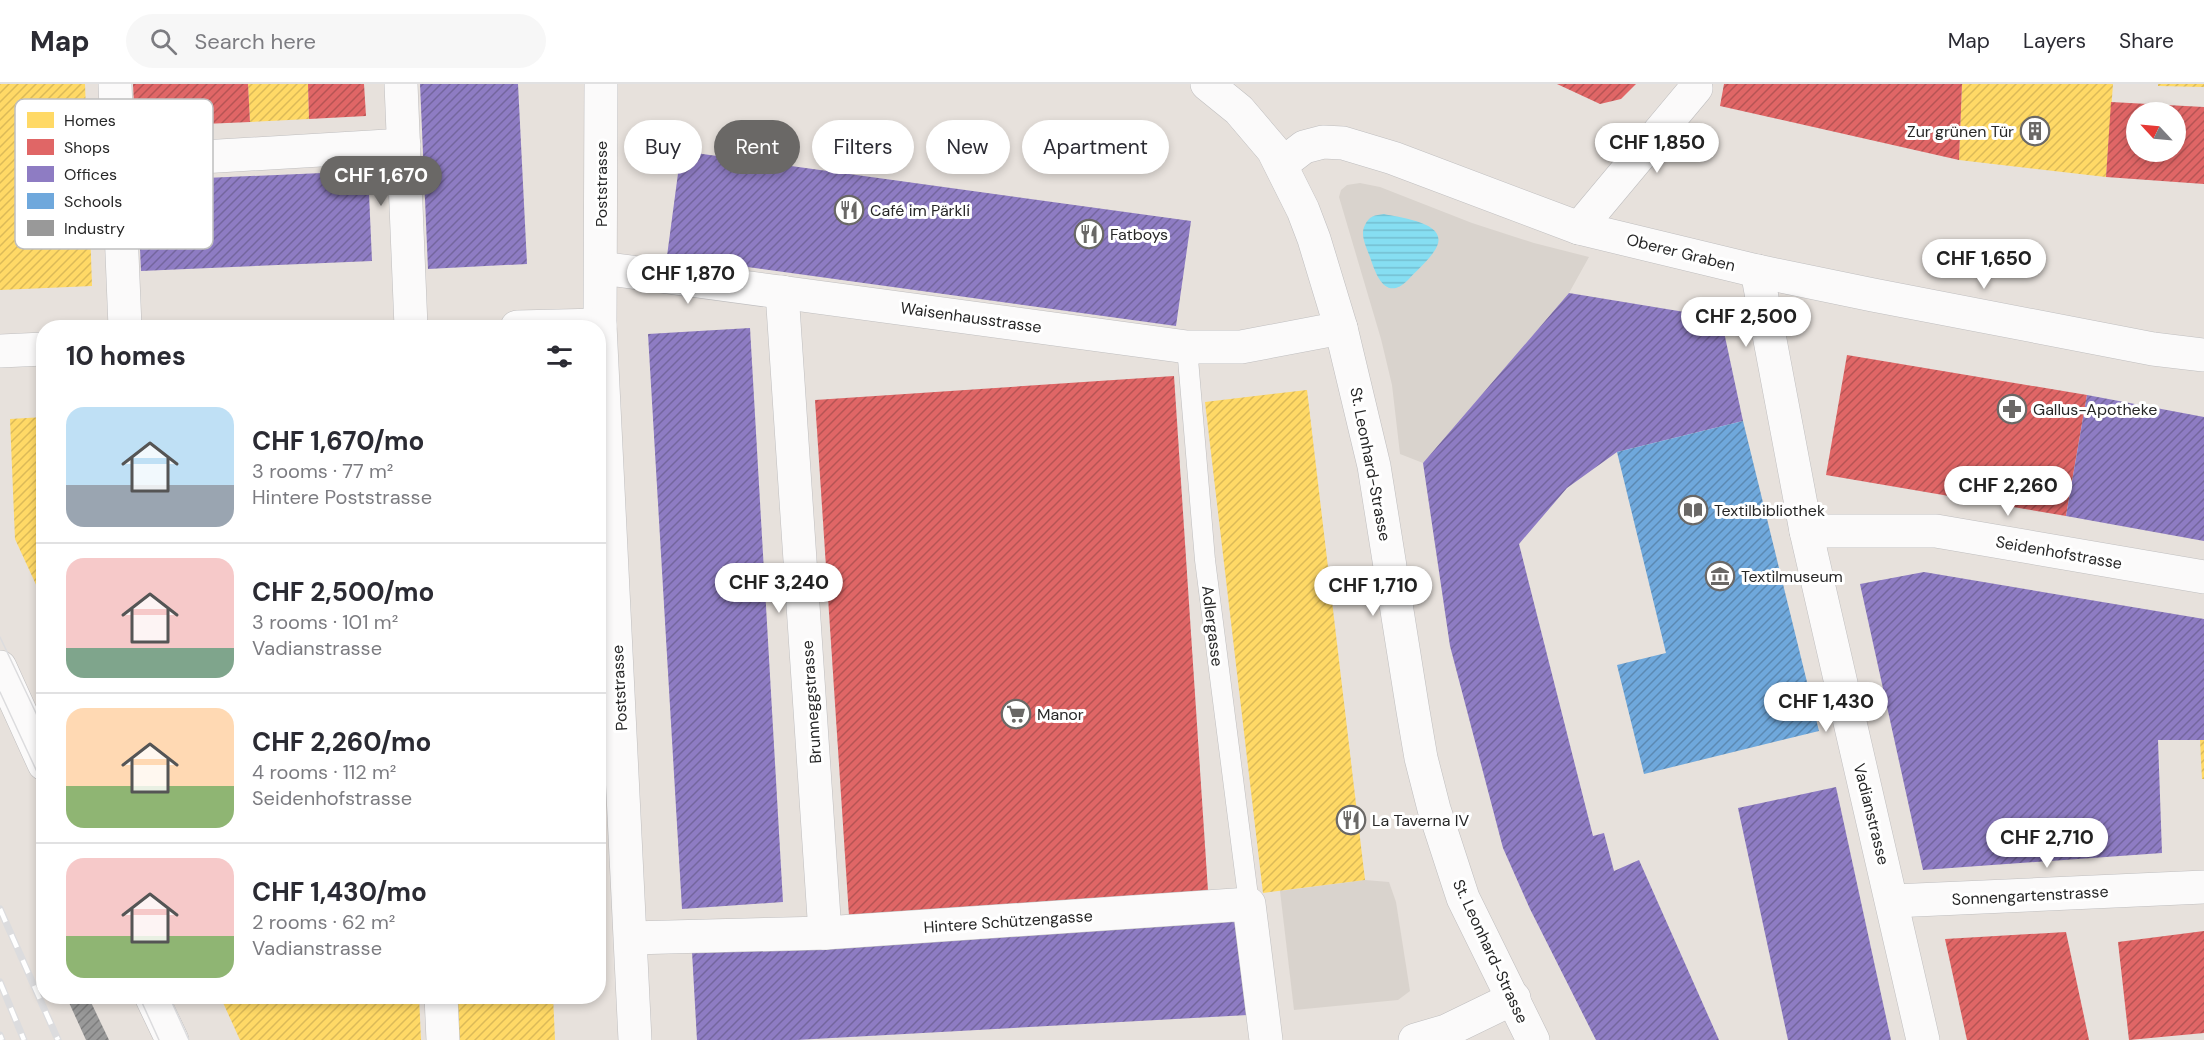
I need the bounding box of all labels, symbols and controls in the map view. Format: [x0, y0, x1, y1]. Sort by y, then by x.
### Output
search box [126, 14, 546, 68]
text: Map [30, 23, 90, 60]
icon: search [147, 25, 180, 58]
text: Search here [195, 27, 316, 56]
text: Map [1948, 27, 1990, 55]
text: Layers [2023, 27, 2086, 55]
text: Share [2119, 27, 2174, 55]
legend [15, 99, 213, 249]
north arrow [2126, 102, 2186, 162]
map controls [2126, 102, 2186, 162]
text: Homes [64, 110, 116, 131]
building icon: Zur grünen Tür [2019, 115, 2051, 147]
chip: Buy [624, 120, 702, 174]
chip: Rent [714, 120, 800, 174]
chip: Filters [812, 120, 914, 174]
chip: New [926, 120, 1010, 174]
chip: Apartment [1022, 120, 1169, 174]
place label: Zur grünen Tür [1907, 121, 2014, 142]
pin: CHF 1,850 [1588, 123, 1726, 174]
text: CHF 1,850 [1609, 129, 1705, 155]
text: Shops [64, 137, 110, 158]
street label: Poststrasse [591, 141, 612, 227]
pin: CHF 1,670 [312, 156, 450, 207]
text: CHF 1,670 [334, 162, 428, 188]
text: Offices [64, 164, 117, 185]
text: Schools [64, 191, 122, 212]
restaurant icon: Café im Pärkli [833, 194, 865, 226]
place label: Café im Pärkli [870, 200, 970, 221]
text: Industry [64, 218, 125, 239]
restaurant icon: Fatboys [1073, 218, 1105, 250]
place label: Fatboys [1110, 224, 1168, 245]
street label: Oberer Graben [1624, 229, 1737, 276]
pin: CHF 1,650 [1915, 239, 2053, 290]
text: CHF 1,650 [1936, 245, 2032, 271]
pin: CHF 1,870 [619, 254, 757, 305]
text: CHF 1,870 [641, 260, 735, 286]
street label: Waisenhausstrasse [899, 297, 1043, 338]
pin: CHF 2,500 [1677, 297, 1815, 348]
text: CHF 2,500 [1695, 303, 1797, 329]
text: 10 homes [66, 339, 186, 373]
icon: filters [543, 340, 576, 373]
street label: St. Leonhard-Strasse [1345, 385, 1396, 543]
pharmacy icon: Gallus-Apotheke [1996, 393, 2028, 425]
place label: Gallus-Apotheke [2033, 399, 2157, 420]
text: CHF 1,670/mo [252, 424, 424, 458]
icon: home [114, 431, 186, 503]
text: 3 rooms · 77 m² [252, 458, 393, 484]
pin: CHF 2,260 [1939, 466, 2077, 517]
text: CHF 2,260 [1958, 472, 2058, 498]
text: Hintere Poststrasse [252, 484, 432, 510]
library icon: Textilbibliothek [1677, 494, 1709, 526]
place label: Textilbibliothek [1714, 500, 1825, 521]
street label: Seidenhofstrasse [1994, 531, 2124, 574]
museum icon: Textilmuseum [1704, 560, 1736, 592]
pin: CHF 3,240 [710, 563, 848, 614]
pin: CHF 1,710 [1304, 566, 1442, 617]
place label: Textilmuseum [1741, 566, 1843, 587]
text: CHF 3,240 [729, 569, 829, 595]
text: CHF 1,710 [1328, 572, 1418, 598]
text: CHF 2,500/mo [252, 575, 434, 609]
icon: home [114, 582, 186, 654]
street label: Adlergasse [1197, 584, 1228, 668]
text: 3 rooms · 101 m² [252, 609, 398, 635]
text: Vadianstrasse [252, 635, 382, 661]
street label: Brunneggstrasse [797, 640, 826, 764]
street label: Poststrasse [607, 644, 632, 731]
pin: CHF 1,430 [1757, 682, 1895, 733]
text: CHF 1,430 [1778, 688, 1874, 714]
supermarket icon: Manor [1000, 698, 1032, 730]
place label: Manor [1037, 704, 1084, 725]
text: CHF 2,260/mo [252, 725, 431, 759]
icon: home [114, 732, 186, 804]
text: 4 rooms · 112 m² [252, 759, 396, 785]
street label: Vadianstrasse [1849, 761, 1894, 867]
text: Seidenhofstrasse [252, 785, 412, 811]
restaurant icon: La Taverna IV [1335, 804, 1367, 836]
place label: La Taverna IV [1372, 810, 1470, 831]
pin: CHF 2,710 [1978, 818, 2116, 869]
text: CHF 2,710 [2000, 824, 2094, 850]
text: CHF 1,430/mo [252, 875, 427, 909]
street label: St. Leonhard-Strasse [1448, 876, 1533, 1027]
street label: Sonnengartenstrasse [1951, 881, 2109, 910]
icon: home [114, 882, 186, 954]
street label: Hintere Schützengasse [923, 905, 1093, 938]
text: 2 rooms · 62 m² [252, 909, 395, 935]
text: Vadianstrasse [252, 935, 382, 961]

